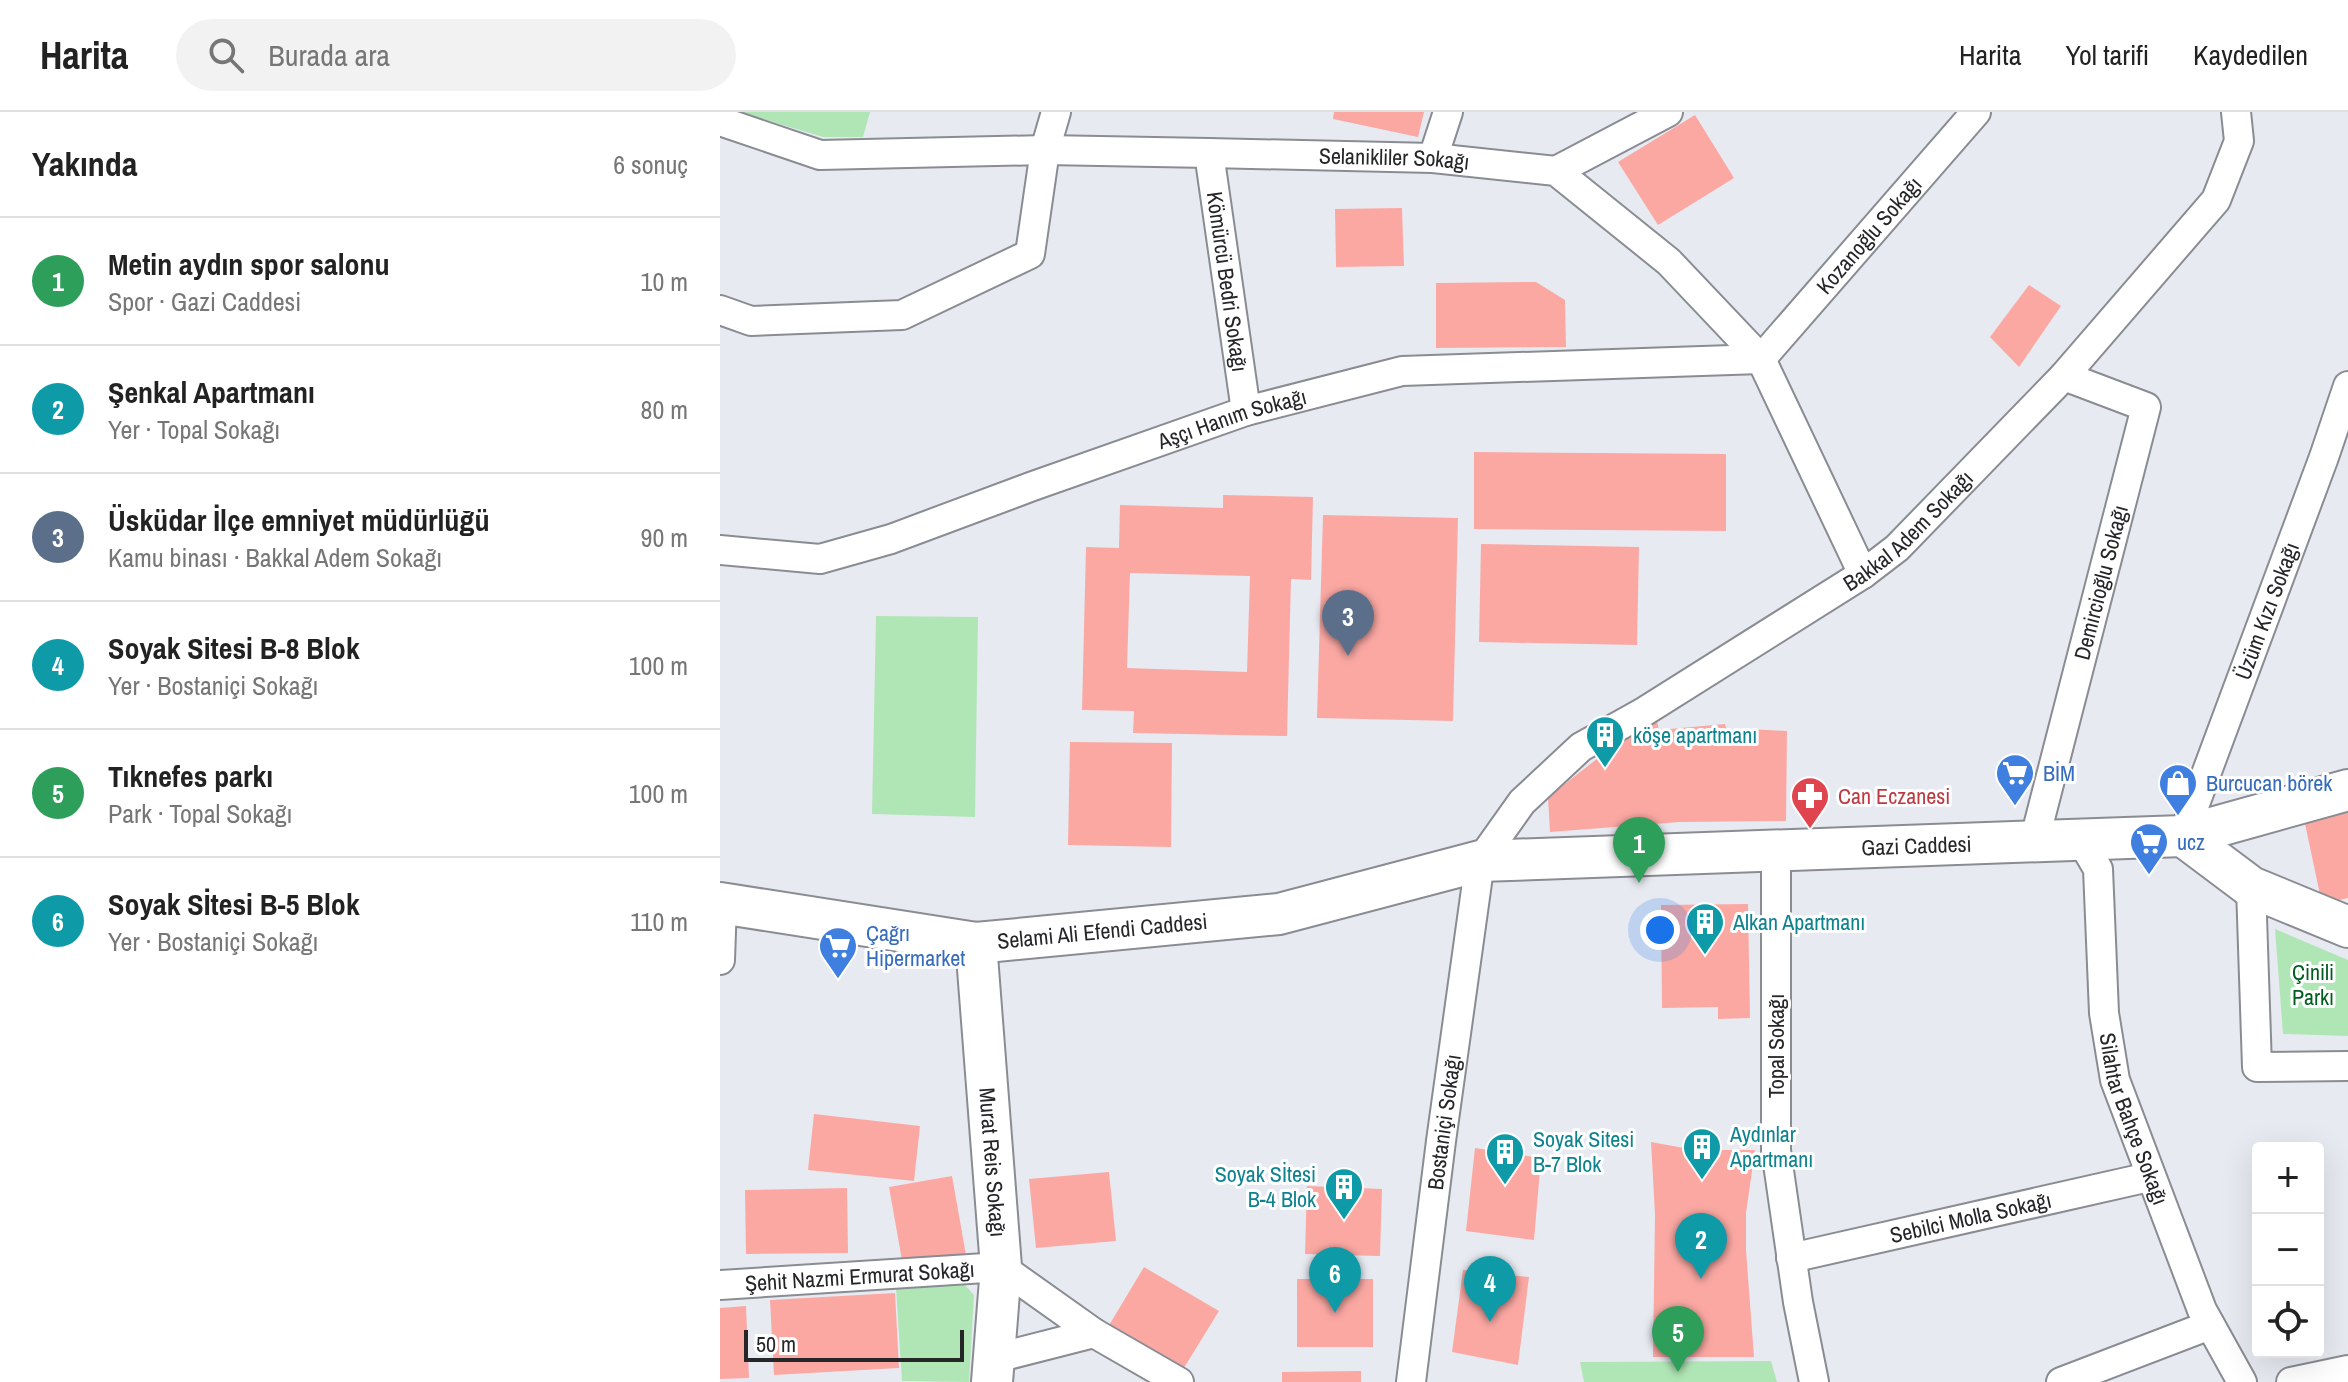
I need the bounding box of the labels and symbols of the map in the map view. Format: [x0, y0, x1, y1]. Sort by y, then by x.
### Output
street label: Selanikliler Sokağı [1319, 140, 1471, 177]
street label: Kozanoğlu Sokağı [1809, 170, 1928, 300]
street label: Kömürcü Bedri Sokağı [1200, 190, 1255, 374]
street label: Aşçı Hanım Sokağı [1152, 381, 1310, 456]
street label: Bakkal Adem Sokağı [1837, 464, 1980, 598]
street label: Demircioğlu Sokağı [2067, 502, 2135, 663]
street label: Üzüm Kızı Sokağı [2227, 538, 2306, 684]
pin: 3 [1322, 590, 1374, 656]
building icon: köşe apartmanı [1584, 714, 1626, 769]
place label: köşe apartmanı [1633, 720, 1757, 750]
supermarket icon: BİM [1994, 752, 2036, 807]
place label: BİM [2043, 758, 2075, 788]
shop icon: Burcucan börek [2157, 762, 2199, 817]
place label: Burcucan börek [2206, 768, 2333, 798]
pharmacy icon: Can Eczanesi [1789, 775, 1831, 830]
place label: Can Eczanesi [1838, 781, 1950, 811]
pin: 1 [1613, 817, 1665, 883]
supermarket icon: ucz [2128, 821, 2170, 876]
place label: ucz [2177, 827, 2205, 857]
street label: Gazi Caddesi [1861, 829, 1972, 862]
building icon: Alkan Apartmanı [1684, 901, 1726, 956]
street label: Selami Ali Efendi Caddesi [996, 906, 1209, 956]
place label: Alkan Apartmanı [1732, 907, 1865, 937]
your location [1640, 910, 1680, 950]
place label: Çağrı Hipermarket [866, 918, 965, 973]
supermarket icon: Çağrı Hipermarket [817, 925, 859, 980]
park label: Çinili Parkı [2292, 957, 2334, 1012]
street label: Topal Sokağı [1761, 994, 1791, 1098]
street label: Silahtar Bahçe Sokağı [2092, 1031, 2176, 1209]
street label: Bostaniçi Sokağı [1420, 1052, 1468, 1192]
street label: Murat Reis Sokağı [972, 1087, 1014, 1238]
place label: Aydınlar Apartmanı [1729, 1119, 1813, 1174]
place label: Soyak Sitesi B-7 Blok [1533, 1124, 1634, 1179]
building icon: Aydınlar Apartmanı [1681, 1126, 1723, 1181]
building icon: Soyak Sitesi B-7 Blok [1484, 1131, 1526, 1186]
place label: Soyak Sİtesi B-4 Blok [1215, 1159, 1317, 1214]
building icon: Soyak Sİtesi B-4 Blok [1323, 1166, 1365, 1221]
street label: Sebilci Molla Sokağı [1887, 1185, 2054, 1250]
pin: 2 [1675, 1213, 1727, 1279]
pin: 6 [1309, 1247, 1361, 1313]
street label: Şehit Nazmi Ermurat Sokağı [744, 1254, 975, 1298]
pin: 4 [1464, 1256, 1516, 1322]
pin: 5 [1652, 1306, 1704, 1372]
scale bar [744, 1326, 964, 1362]

